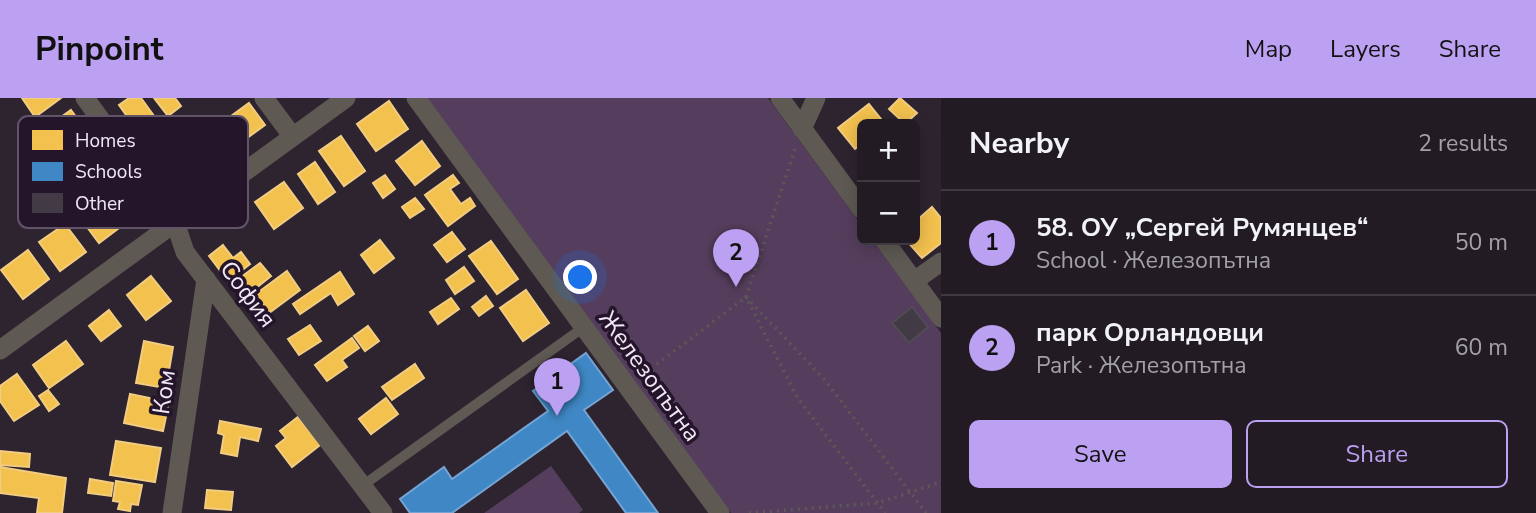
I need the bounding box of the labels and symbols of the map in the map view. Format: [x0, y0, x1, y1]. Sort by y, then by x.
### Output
legend [18, 116, 248, 228]
text: Homes [75, 128, 136, 154]
text: Schools [75, 159, 142, 185]
text: Other [75, 191, 124, 217]
pin: 2 [713, 229, 759, 287]
street label: София [212, 254, 284, 334]
your location [563, 260, 597, 294]
street label: Железопътна [592, 304, 708, 448]
pin: 1 [534, 358, 580, 416]
street label: Ком [145, 368, 183, 416]

